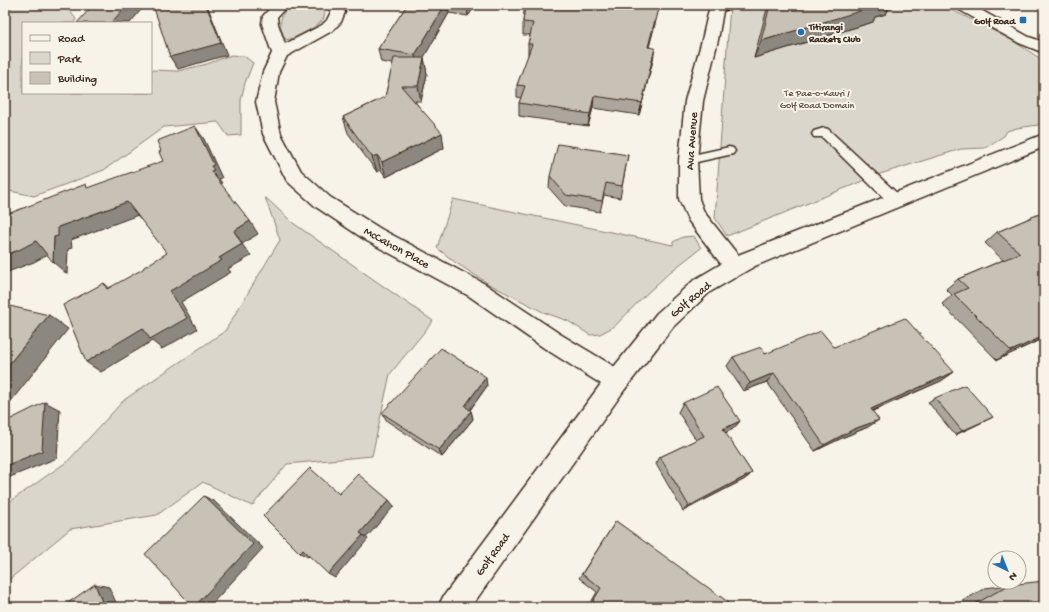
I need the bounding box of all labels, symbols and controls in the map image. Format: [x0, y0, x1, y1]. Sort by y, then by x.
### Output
marker: Golf Road [1018, 15, 1028, 25]
place label: Golf Road [974, 16, 1016, 28]
legend [22, 22, 152, 94]
place label: Titirangi Rackets Club [808, 22, 861, 46]
marker: Titirangi Rackets Club [796, 27, 806, 37]
text: Road [58, 33, 85, 47]
text: Park [57, 53, 83, 67]
text: Building [57, 73, 97, 87]
park label: Te Pae-o-Kauri / Golf Road Domain [780, 88, 855, 112]
street label: Ava Avenue [684, 111, 702, 171]
street label: McCahon Place [361, 225, 432, 273]
street label: Golf Road [668, 279, 715, 322]
street label: Golf Road [474, 530, 514, 579]
north arrow [987, 550, 1027, 590]
text: N [1006, 569, 1019, 583]

